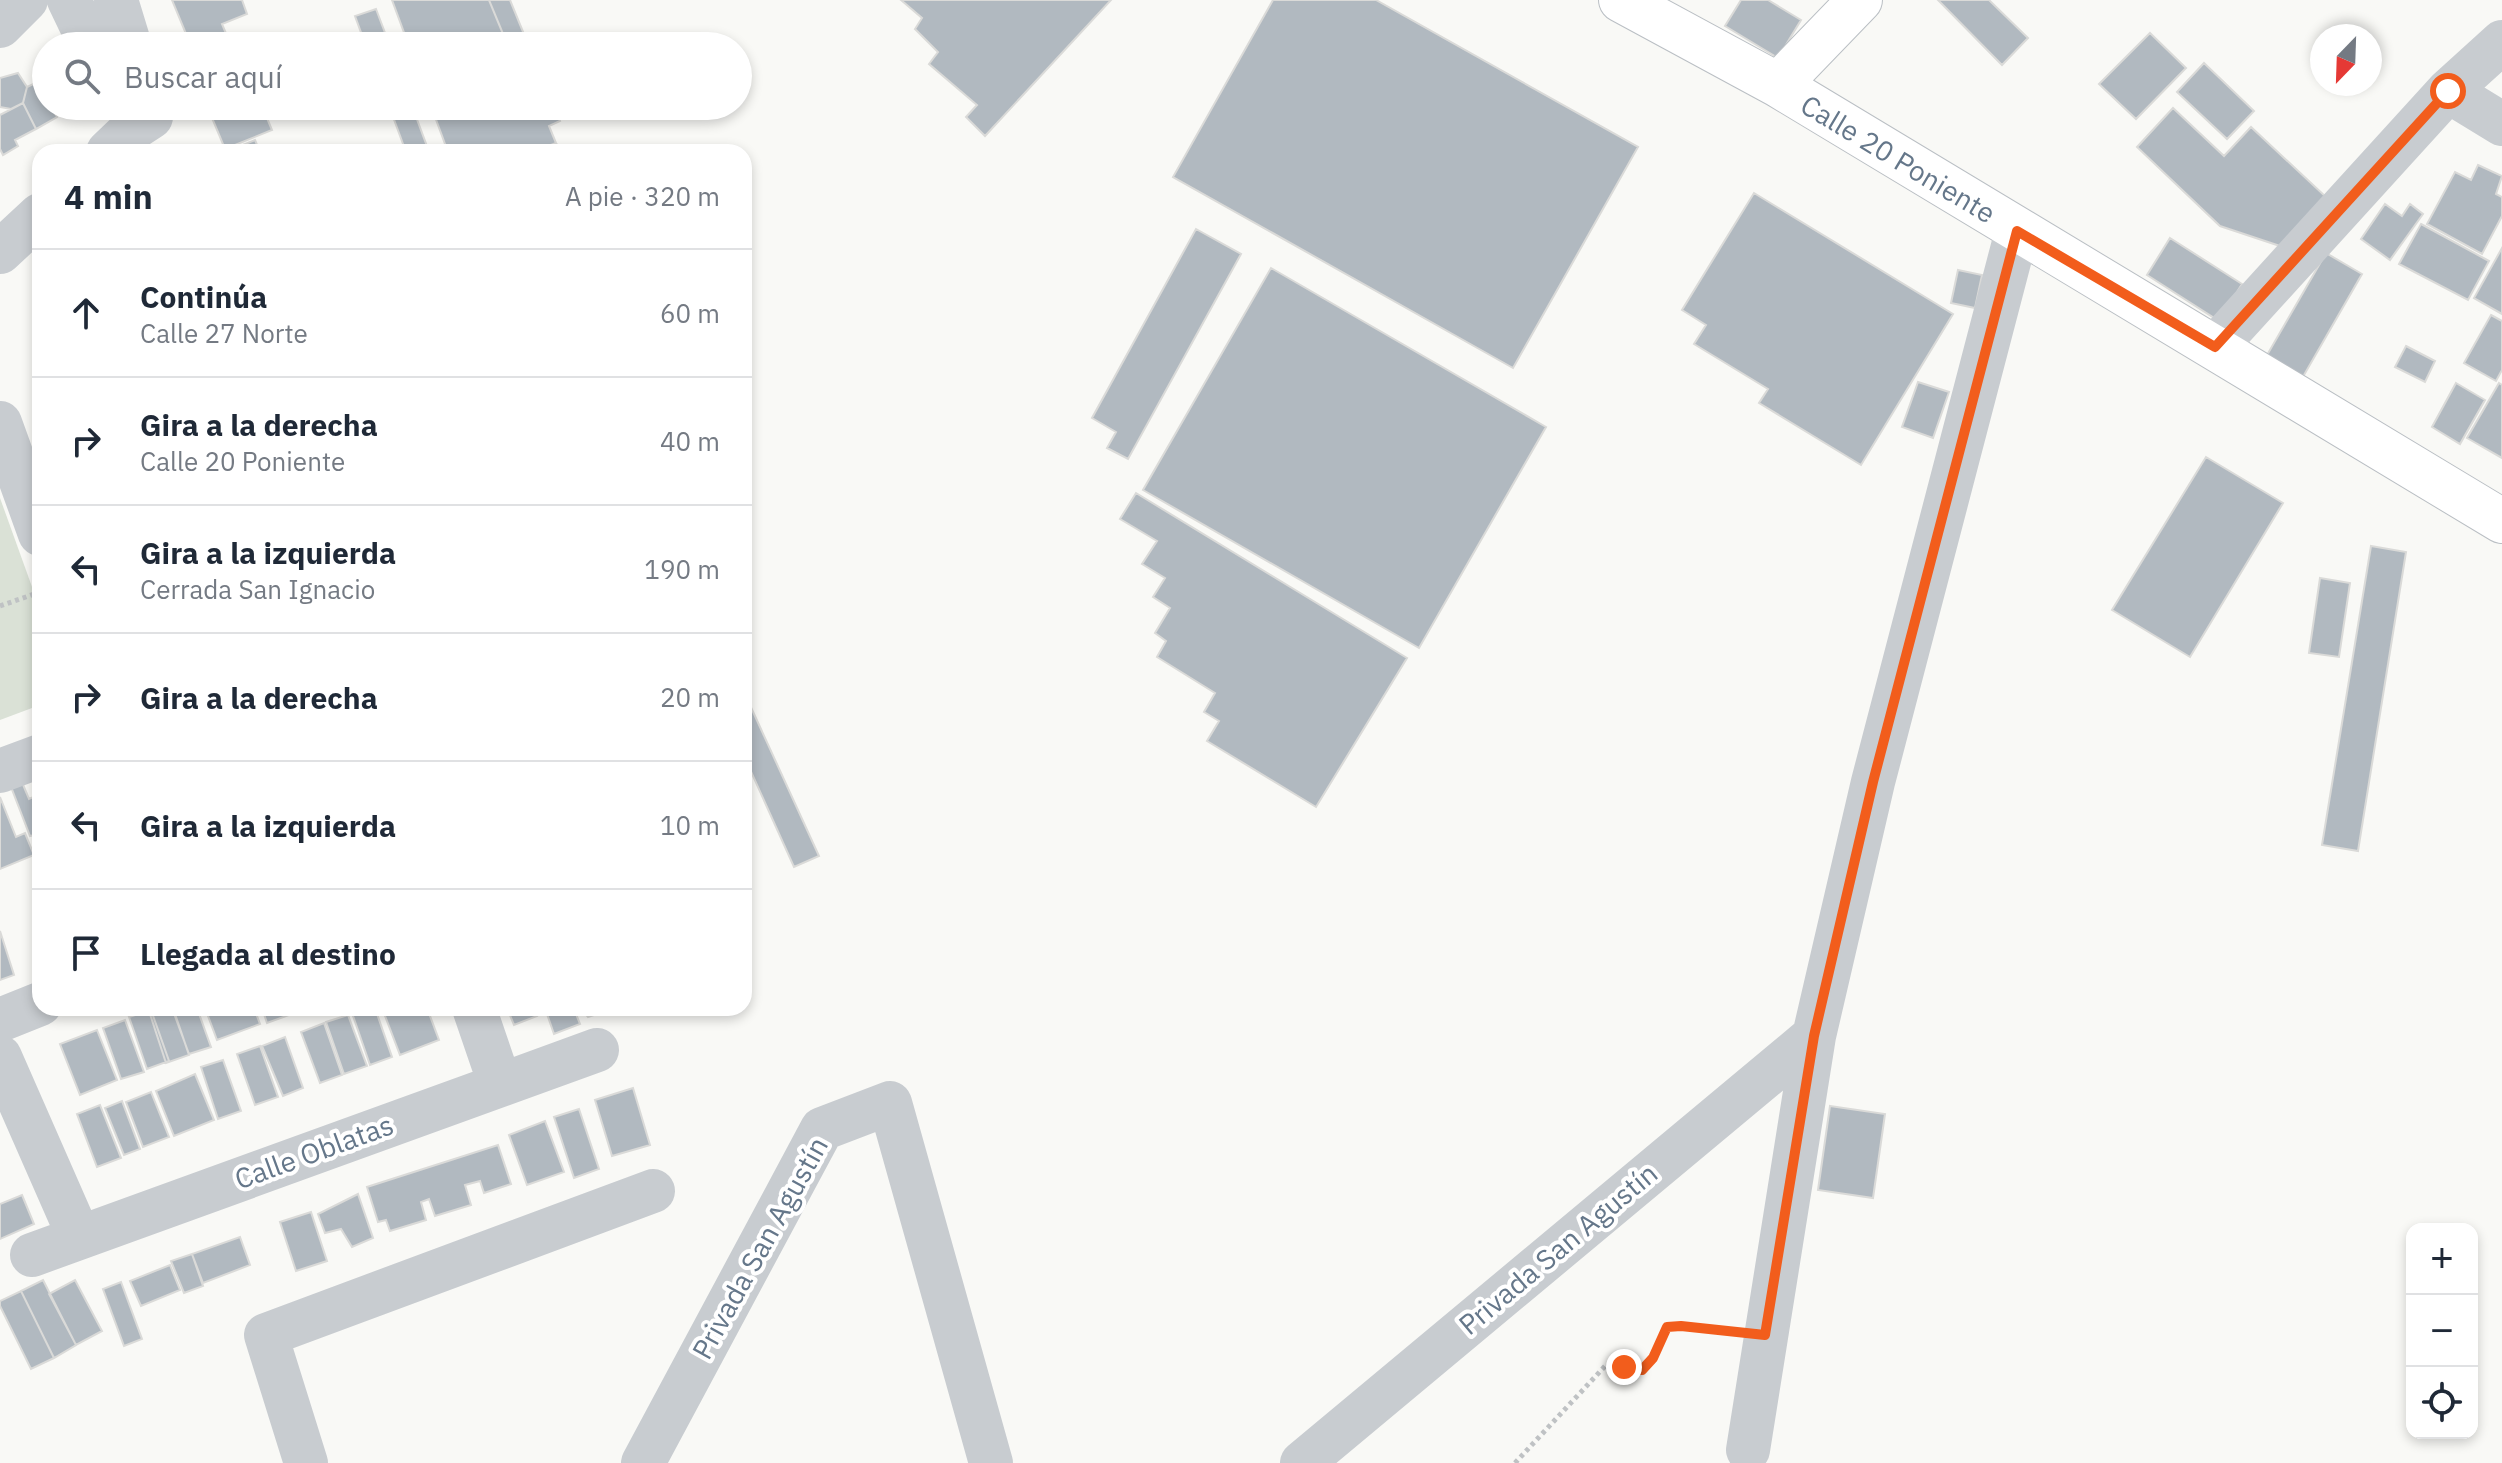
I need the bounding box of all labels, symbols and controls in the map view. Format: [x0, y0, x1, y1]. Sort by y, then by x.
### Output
north arrow [2310, 24, 2382, 96]
search box [32, 32, 752, 120]
icon: search [60, 54, 104, 98]
text: Buscar aquí [124, 57, 282, 96]
route start [2430, 73, 2466, 109]
street label: Calle 20 Poniente [1794, 86, 2002, 231]
text: 4 min [64, 174, 153, 218]
text: A pie · 320 m [565, 179, 720, 213]
text: Continúa [140, 277, 267, 316]
icon: ahead [64, 291, 108, 335]
text: 60 m [660, 296, 720, 330]
text: Calle 27 Norte [140, 316, 308, 350]
text: Gira a la derecha [140, 405, 378, 444]
icon: right [64, 419, 108, 463]
text: 40 m [660, 424, 720, 458]
text: Calle 20 Poniente [140, 444, 345, 478]
text: Gira a la izquierda [140, 533, 396, 572]
icon: left [64, 547, 108, 591]
text: 190 m [644, 552, 720, 586]
text: Cerrada San Ignacio [140, 572, 375, 606]
icon: right [64, 675, 108, 719]
text: Gira a la derecha [140, 678, 378, 717]
text: 20 m [660, 680, 720, 714]
icon: left [64, 803, 108, 847]
text: Gira a la izquierda [140, 806, 396, 845]
text: 10 m [660, 808, 720, 842]
icon: arrive [64, 931, 108, 975]
text: Llegada al destino [140, 934, 396, 973]
street label: Calle Oblatas [229, 1106, 398, 1197]
street label: Privada San Agustín [683, 1130, 836, 1365]
street label: Privada San Agustín [1451, 1155, 1665, 1343]
map controls [2406, 1223, 2478, 1439]
button: + [2406, 1223, 2478, 1295]
button: − [2406, 1295, 2478, 1367]
route end [1606, 1349, 1642, 1385]
button: locate [2406, 1367, 2478, 1439]

